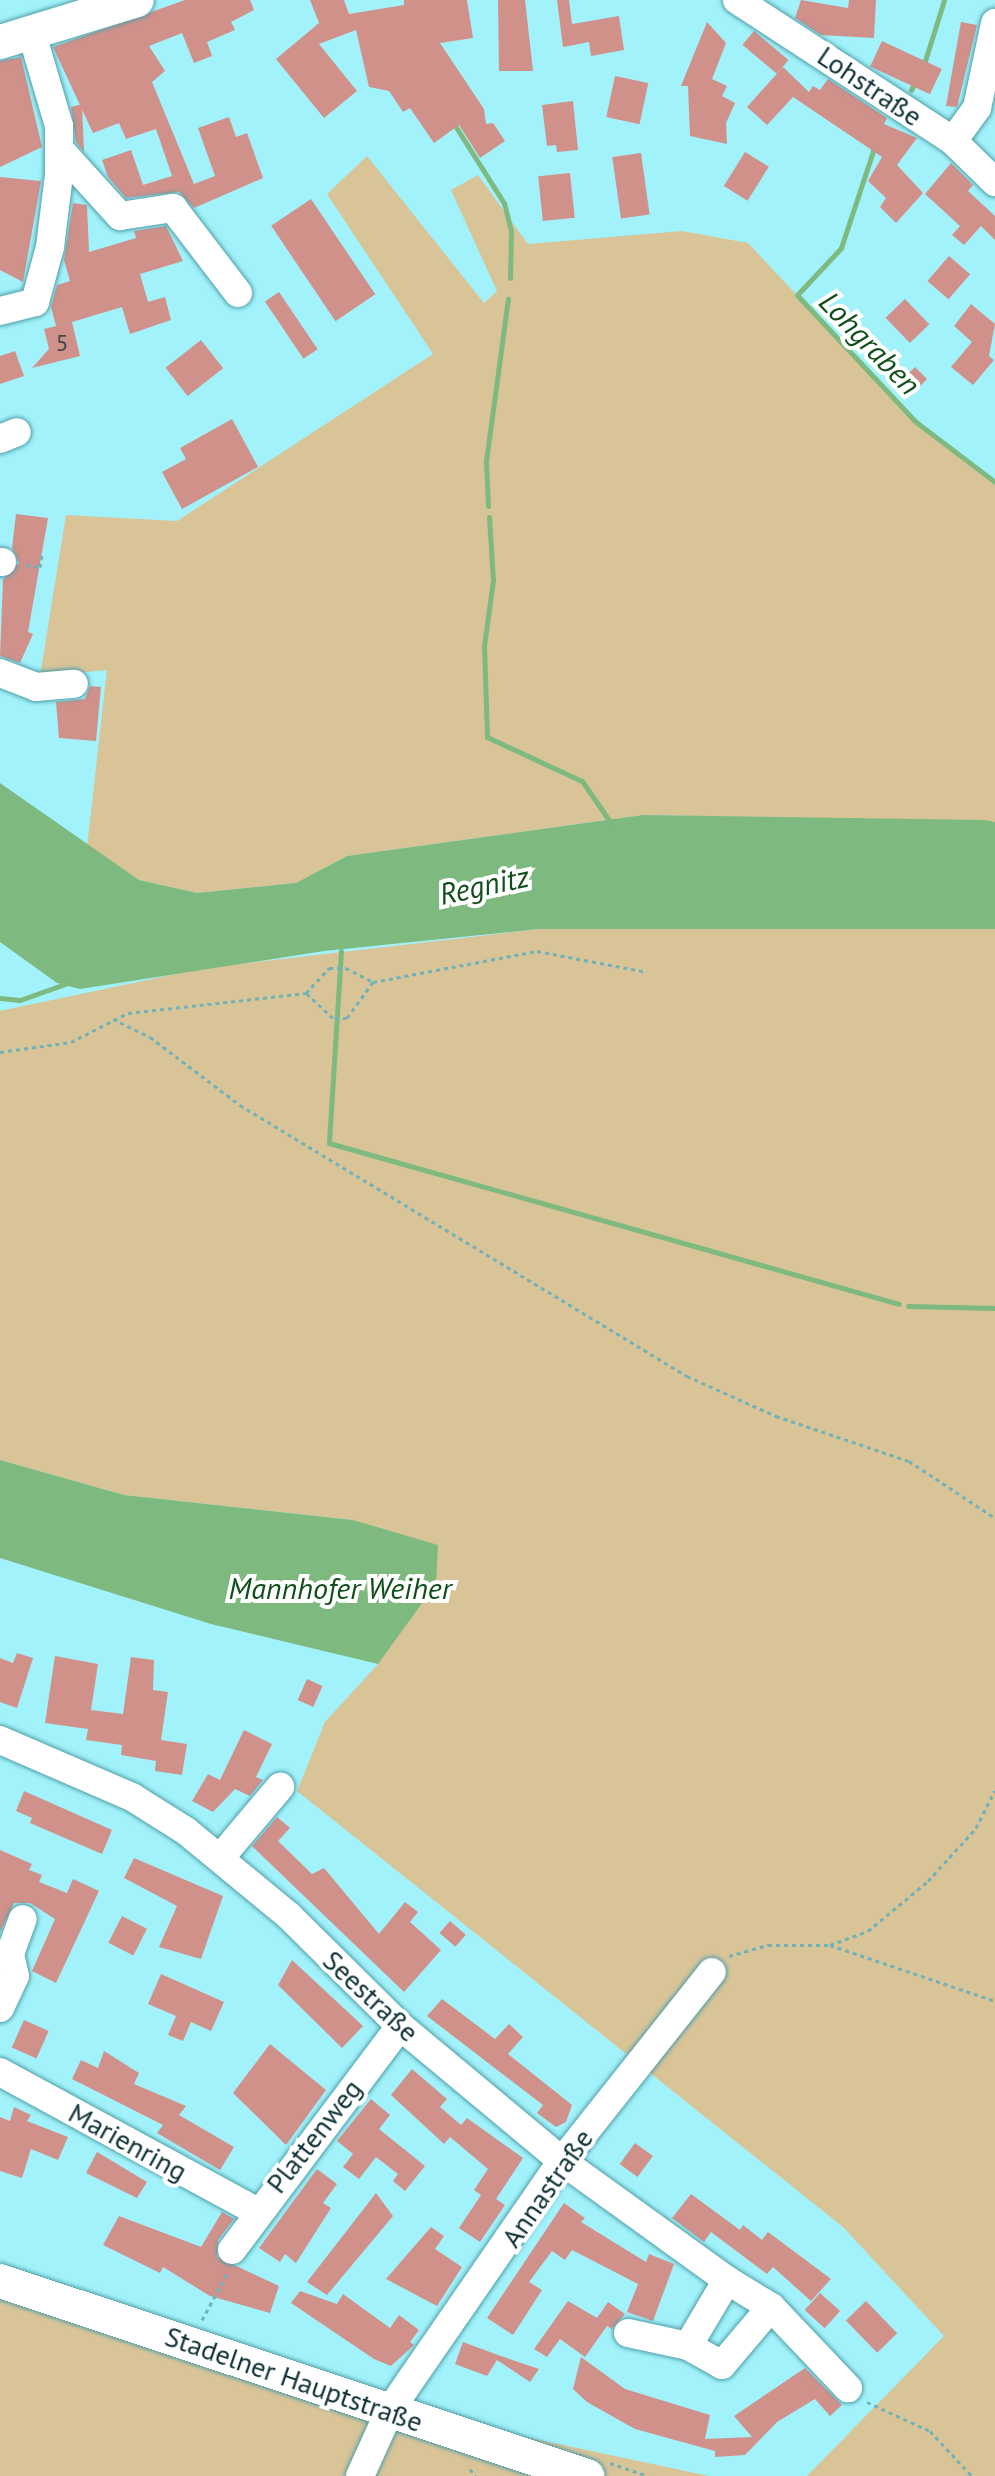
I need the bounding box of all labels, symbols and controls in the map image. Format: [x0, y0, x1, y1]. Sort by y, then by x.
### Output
street label: Lohstraße [811, 39, 929, 133]
water label: Lohgraben [812, 284, 928, 402]
house number: 5 [55, 329, 69, 357]
water label: Regnitz [436, 858, 532, 912]
water label: Mannhofer Weiher [228, 1570, 452, 1606]
street label: Seestraße [316, 1943, 426, 2049]
street label: Plattenweg [259, 2072, 369, 2200]
street label: Marienring [63, 2096, 193, 2188]
street label: Annastraße [494, 2123, 600, 2253]
street label: Stadelner Hauptstraße [161, 2319, 427, 2439]

